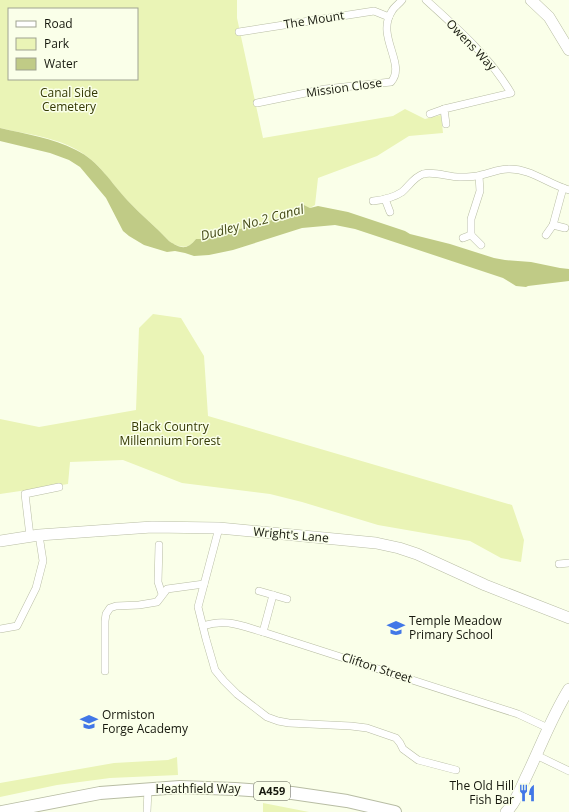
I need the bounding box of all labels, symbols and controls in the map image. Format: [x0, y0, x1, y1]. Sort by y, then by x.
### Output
street label: The Mount [283, 6, 345, 33]
legend [8, 8, 138, 80]
text: Road [44, 15, 73, 32]
street label: Owens Way [443, 15, 501, 75]
text: Park [44, 35, 70, 52]
text: Water [44, 55, 78, 72]
street label: Mission Close [305, 74, 383, 101]
park label: Canal Side Cemetery [40, 84, 98, 115]
water label: Dudley No.2 Canal [198, 199, 306, 244]
park label: Black Country Millennium Forest [119, 418, 221, 449]
street label: Wright's Lane [253, 523, 330, 546]
place label: Temple Meadow Primary School [409, 612, 502, 643]
school or university icon: Temple Meadow Primary School [386, 618, 406, 638]
street label: Clifton Street [340, 648, 415, 687]
place label: Ormiston Forge Academy [102, 706, 189, 737]
school or university icon: Ormiston Forge Academy [79, 712, 99, 732]
place label: The Old Hill Fish Bar [449, 777, 514, 808]
street label: Heathfield Way [156, 780, 241, 797]
road number: A459 [254, 782, 290, 800]
restaurant icon: The Old Hill Fish Bar [517, 783, 537, 803]

